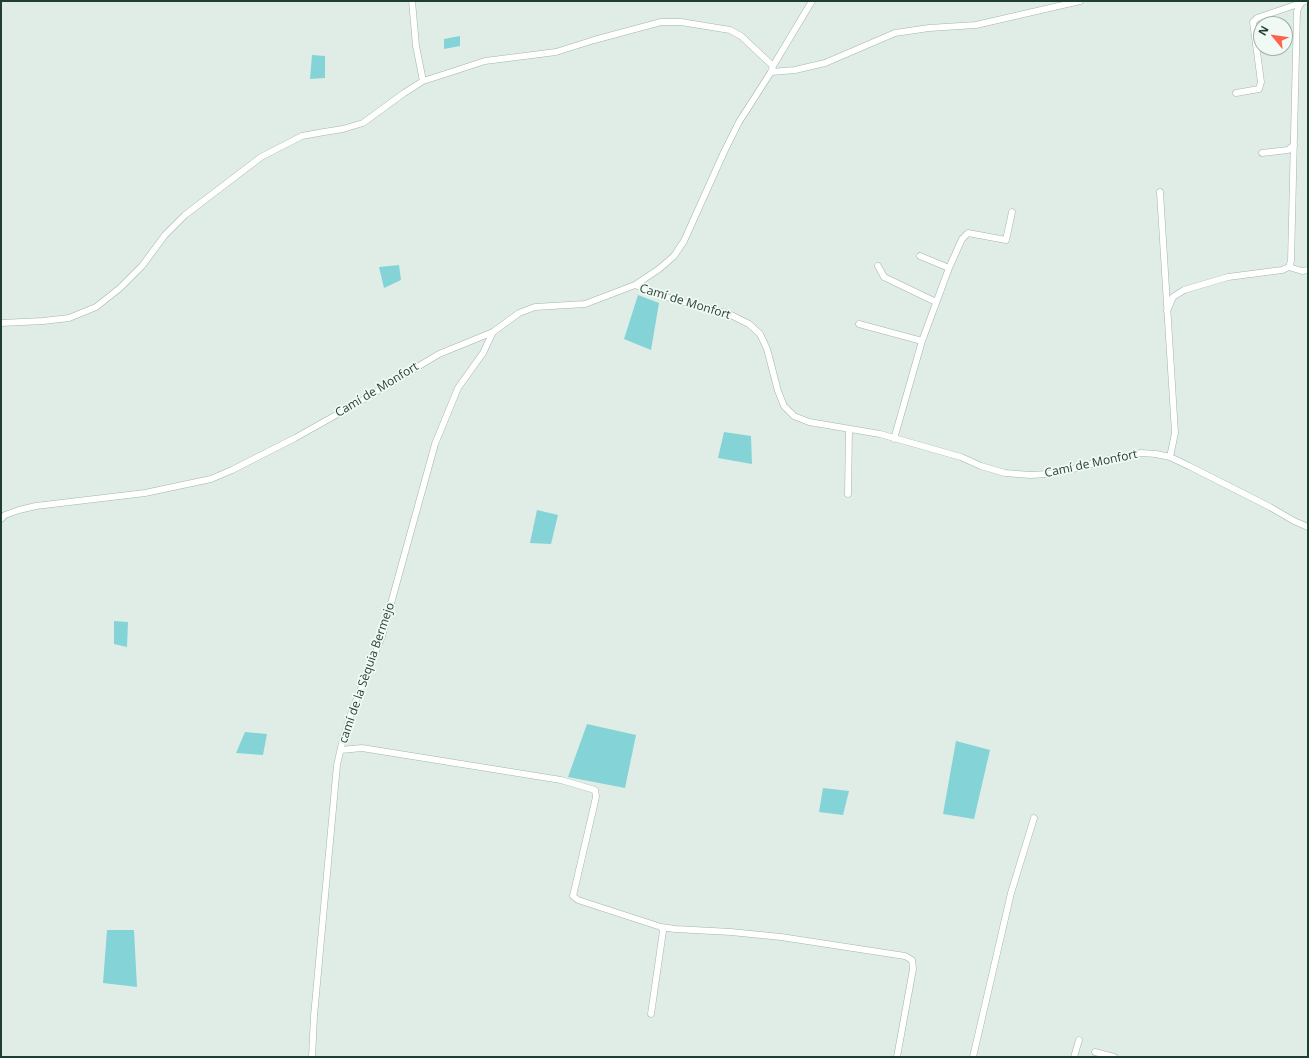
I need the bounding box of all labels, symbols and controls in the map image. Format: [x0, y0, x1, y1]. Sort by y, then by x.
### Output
north arrow [1253, 16, 1293, 56]
text: N [1254, 23, 1272, 38]
street label: Camí de Monfort [638, 281, 732, 323]
street label: Camí de Monfort [333, 359, 421, 421]
street label: Camí de Monfort [1043, 447, 1139, 481]
street label: camí de la Sèquia Bermejo [336, 601, 398, 745]

